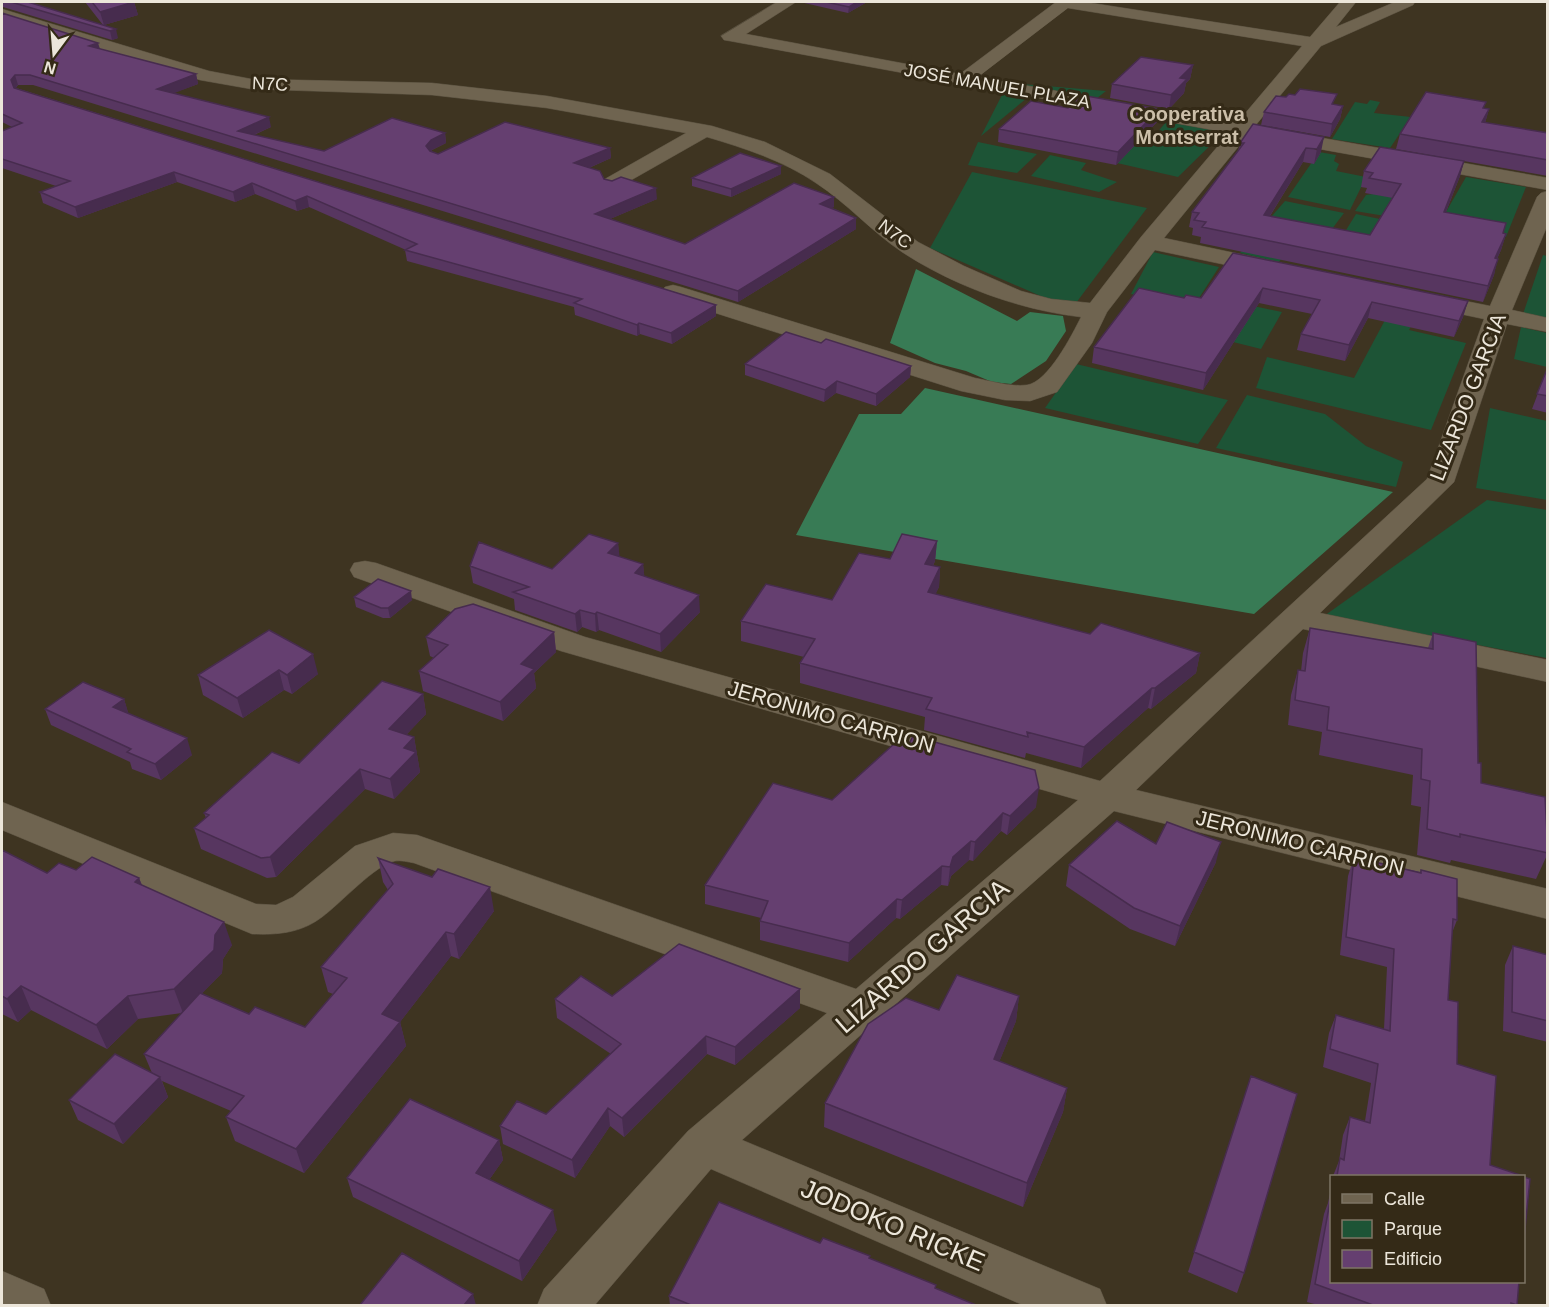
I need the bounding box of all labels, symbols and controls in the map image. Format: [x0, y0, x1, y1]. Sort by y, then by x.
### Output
north arrow [24, 24, 84, 84]
text: N [42, 58, 58, 78]
street label: JOSÉ MANUEL PLAZA [902, 60, 1092, 112]
street label: N7C [251, 73, 289, 95]
district label: Cooperativa Montserrat [1129, 103, 1246, 148]
street label: N7C [875, 215, 915, 253]
street label: LIZARDO GARCIA [1425, 310, 1510, 484]
street label: JERONIMO CARRION [725, 676, 937, 757]
street label: JERONIMO CARRION [1194, 806, 1406, 880]
street label: LIZARDO GARCIA [829, 872, 1015, 1039]
street label: JODOKO RICKE [797, 1173, 989, 1277]
legend [1330, 1175, 1525, 1283]
text: Calle [1384, 1189, 1425, 1209]
text: Parque [1384, 1219, 1442, 1239]
text: Edificio [1384, 1249, 1442, 1269]

